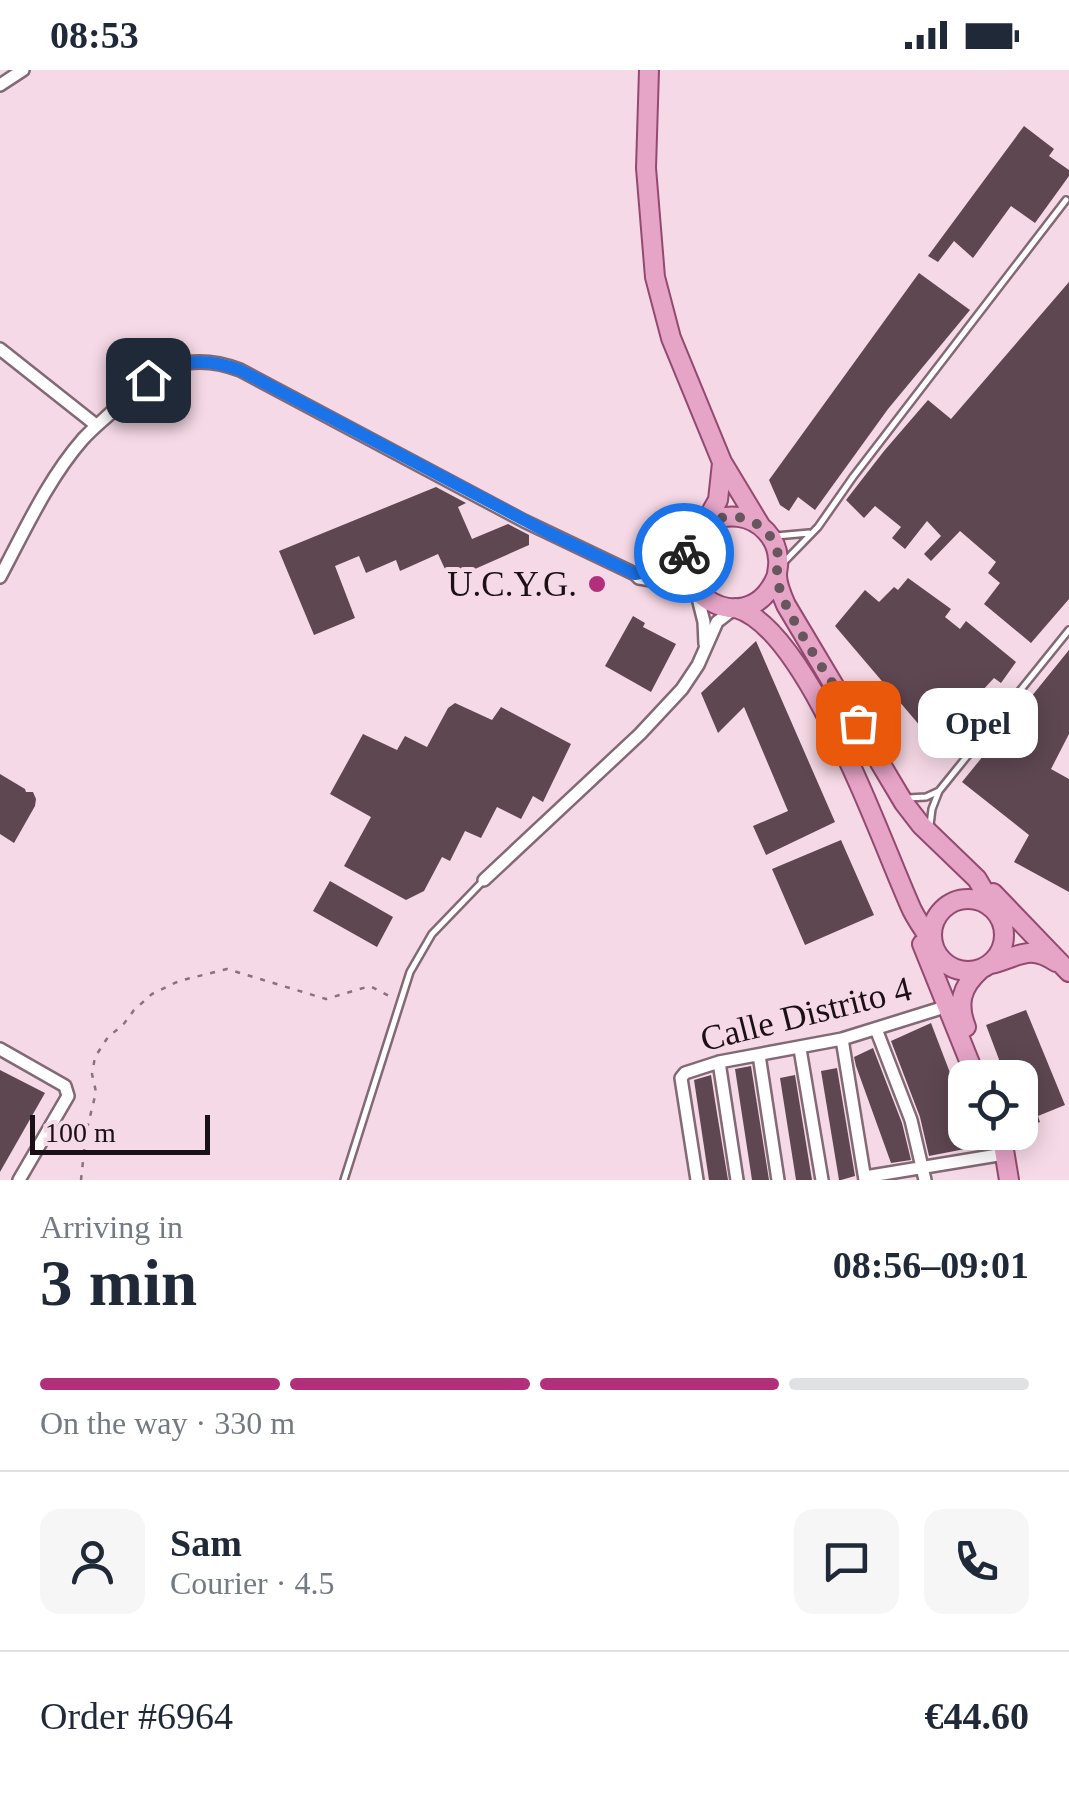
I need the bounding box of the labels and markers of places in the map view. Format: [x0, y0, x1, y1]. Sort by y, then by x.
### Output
pin [106, 338, 191, 423]
place label: U.C.Y.G. [447, 565, 577, 604]
marker: U.C.Y.G. [586, 573, 608, 595]
pin [816, 681, 901, 766]
callout: Opel [918, 688, 1038, 758]

